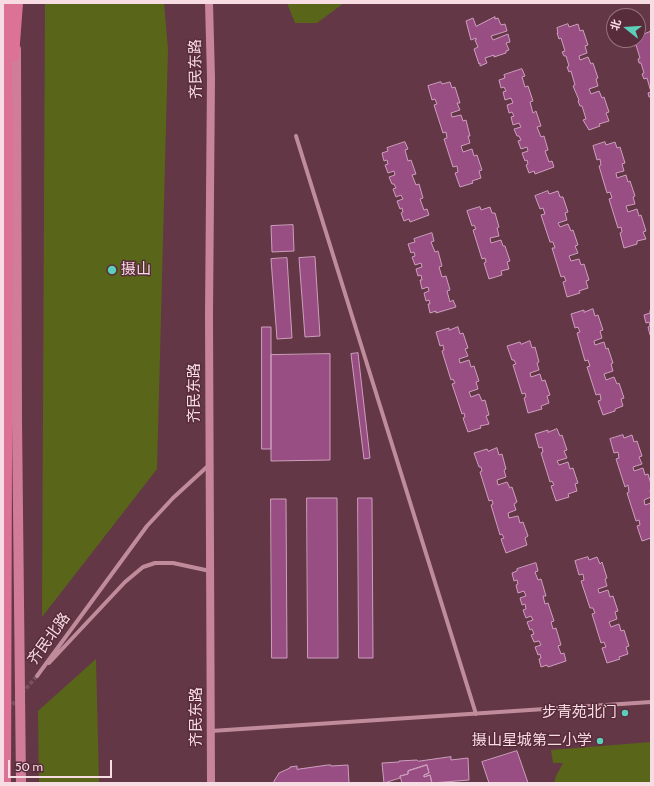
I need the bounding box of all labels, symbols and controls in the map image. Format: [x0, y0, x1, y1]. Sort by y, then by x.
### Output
north arrow [606, 8, 646, 48]
text: 北 [607, 17, 624, 32]
street label: 齐民东路 [186, 39, 206, 99]
place label: 摄山 [121, 261, 151, 279]
marker: 摄山 [106, 264, 118, 276]
street label: 齐民东路 [186, 363, 204, 423]
street label: 齐民北路 [24, 609, 74, 669]
street label: 齐民东路 [188, 687, 206, 747]
place label: 步青苑北门 [542, 704, 617, 722]
marker: 步青苑北门 [620, 708, 630, 718]
place label: 摄山星城第二小学 [472, 732, 592, 750]
marker: 摄山星城第二小学 [595, 736, 605, 746]
scale bar [10, 752, 114, 778]
text: 50 m [15, 759, 43, 774]

